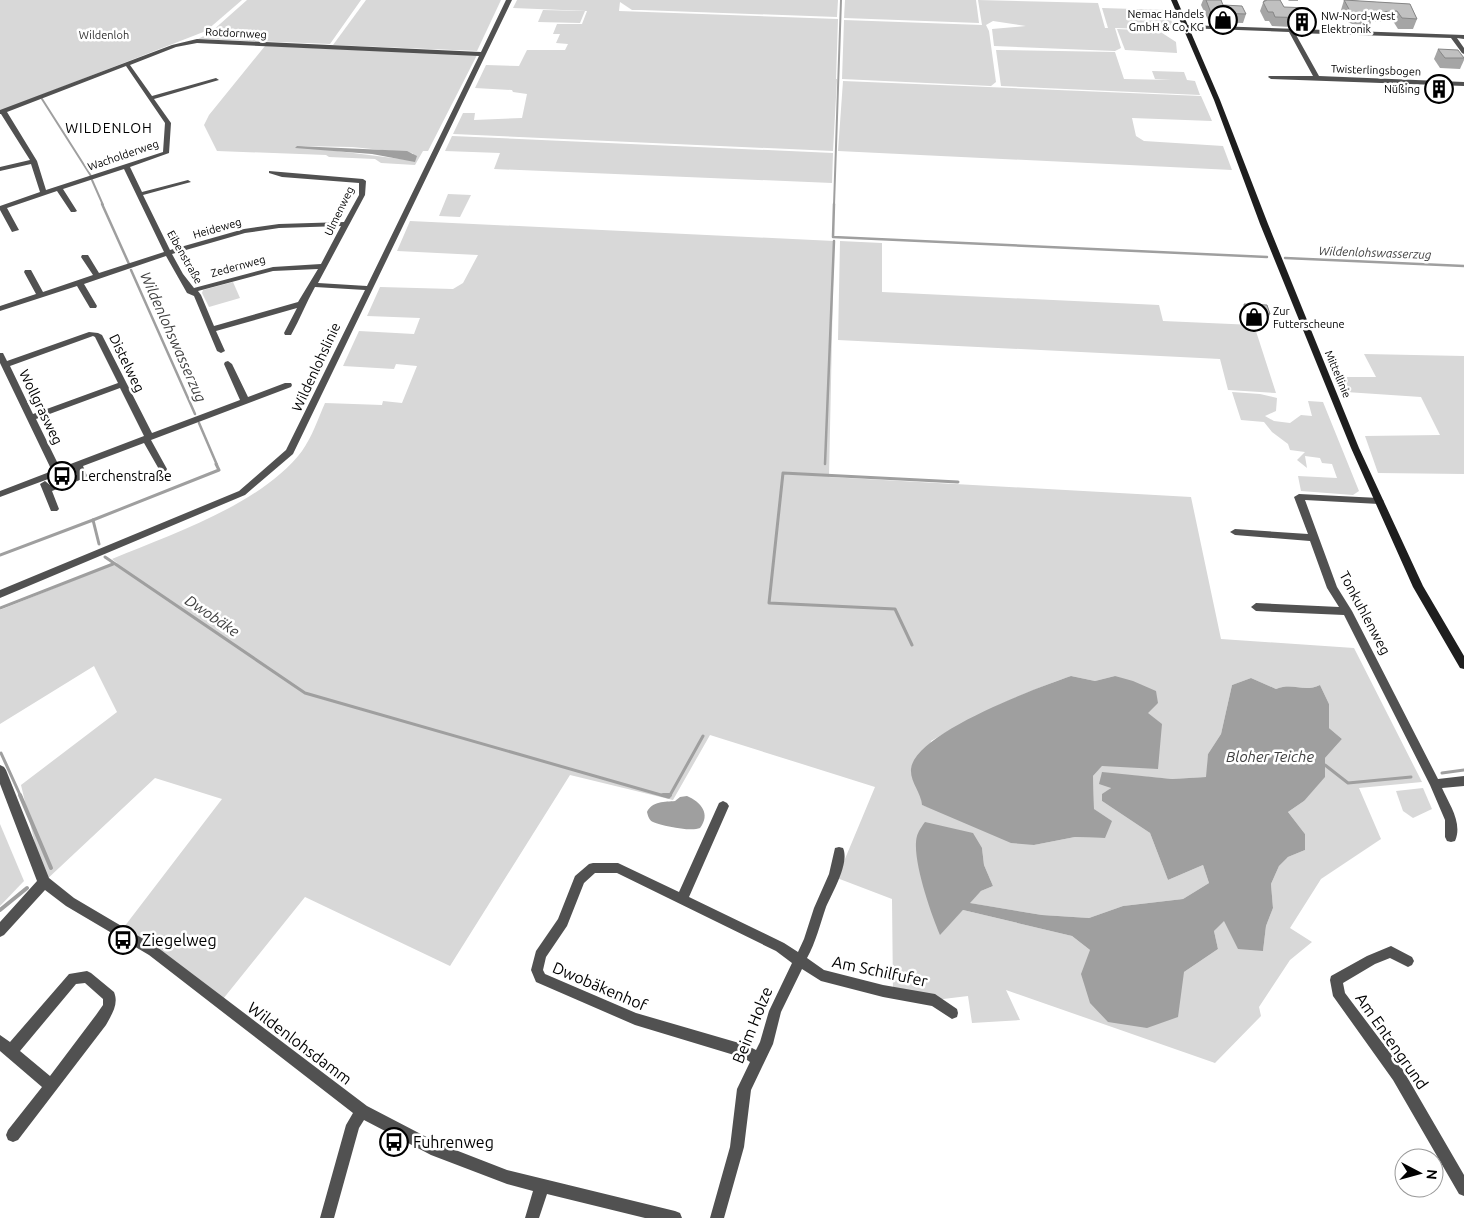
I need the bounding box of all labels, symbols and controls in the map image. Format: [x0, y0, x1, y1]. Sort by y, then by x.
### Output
shop icon: Nemac Handels GmbH & Co. KG [1208, 5, 1238, 35]
building icon: NW-Nord-West Elektronik [1287, 7, 1317, 37]
place label: Nemac Handels GmbH & Co. KG [1128, 8, 1204, 33]
place label: NW-Nord-West Elektronik [1321, 10, 1396, 35]
street label: Rotdornweg [205, 25, 267, 41]
park label: Wildenloh [79, 29, 129, 41]
street label: Twisterlingsbogen [1331, 62, 1421, 78]
building icon: Nüßing [1424, 74, 1454, 104]
place label: Nüßing [1384, 83, 1420, 95]
district label: WILDENLOH [65, 120, 153, 136]
street label: Wacholderweg [86, 137, 160, 173]
street label: Ulmenweg [322, 184, 356, 238]
street label: Heideweg [191, 215, 243, 241]
street label: Eibenstraße [165, 228, 205, 286]
water label: Wildenlohswasserzug [1319, 244, 1432, 261]
street label: Zedernweg [209, 253, 267, 279]
water label: Wildenlohswasserzug [137, 269, 210, 405]
shop icon: Zur Futterscheune [1239, 302, 1269, 332]
place label: Zur Futterscheune [1273, 305, 1345, 330]
street label: Wildenlohslinie [288, 320, 344, 414]
street label: Distelweg [106, 331, 148, 395]
street label: Mittellinie [1323, 348, 1353, 400]
street label: Wollgrasweg [16, 367, 66, 447]
bus stop icon: Lerchenstraße [47, 461, 77, 491]
place label: Lerchenstraße [81, 468, 172, 484]
street label: Tonkuhlenweg [1336, 568, 1394, 658]
water label: Dwobäke [182, 591, 243, 640]
water label: Bloher Teiche [1226, 748, 1314, 765]
bus stop icon: Ziegelweg [108, 925, 138, 955]
place label: Ziegelweg [142, 931, 217, 949]
street label: Am Schilfufer [831, 952, 929, 990]
street label: Dwobäkenhof [550, 958, 651, 1014]
street label: Beim Holze [728, 984, 776, 1066]
street label: Am Entengrund [1352, 990, 1432, 1092]
street label: Wildenlohsdamm [245, 998, 355, 1088]
bus stop icon: Fuhrenweg [379, 1127, 409, 1157]
place label: Fuhrenweg [413, 1133, 494, 1151]
north arrow [1394, 1148, 1444, 1198]
text: N [1423, 1168, 1440, 1180]

